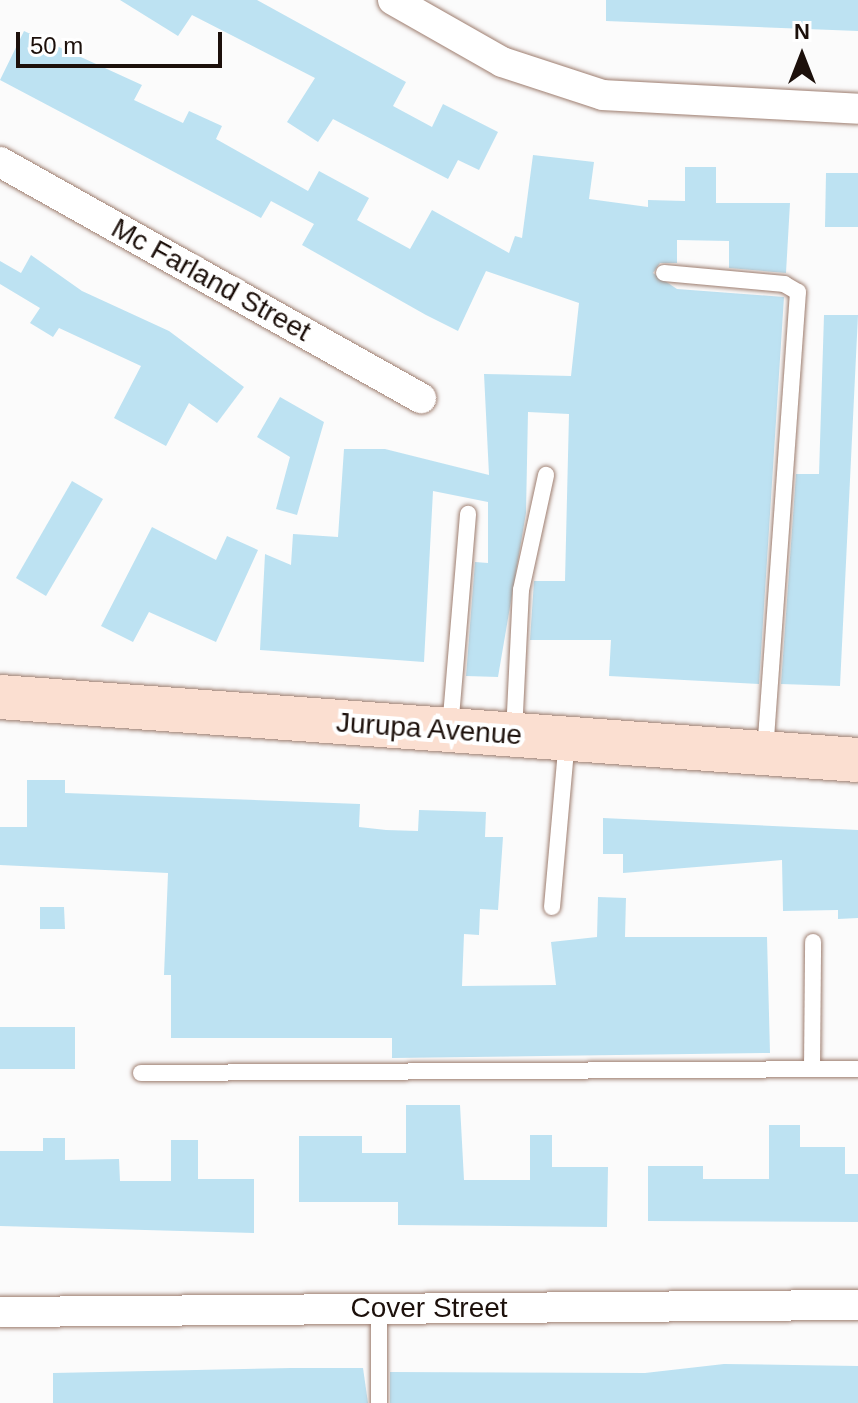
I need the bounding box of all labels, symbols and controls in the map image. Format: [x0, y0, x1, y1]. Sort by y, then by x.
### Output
scale bar [20, 16, 226, 66]
north arrow [762, 16, 842, 96]
text: N [794, 19, 810, 44]
text: 50 m [30, 32, 83, 59]
street label: Mc Farland Street [106, 211, 316, 349]
street label: Jurupa Avenue [334, 706, 524, 752]
street label: Cover Street [350, 1291, 508, 1325]

